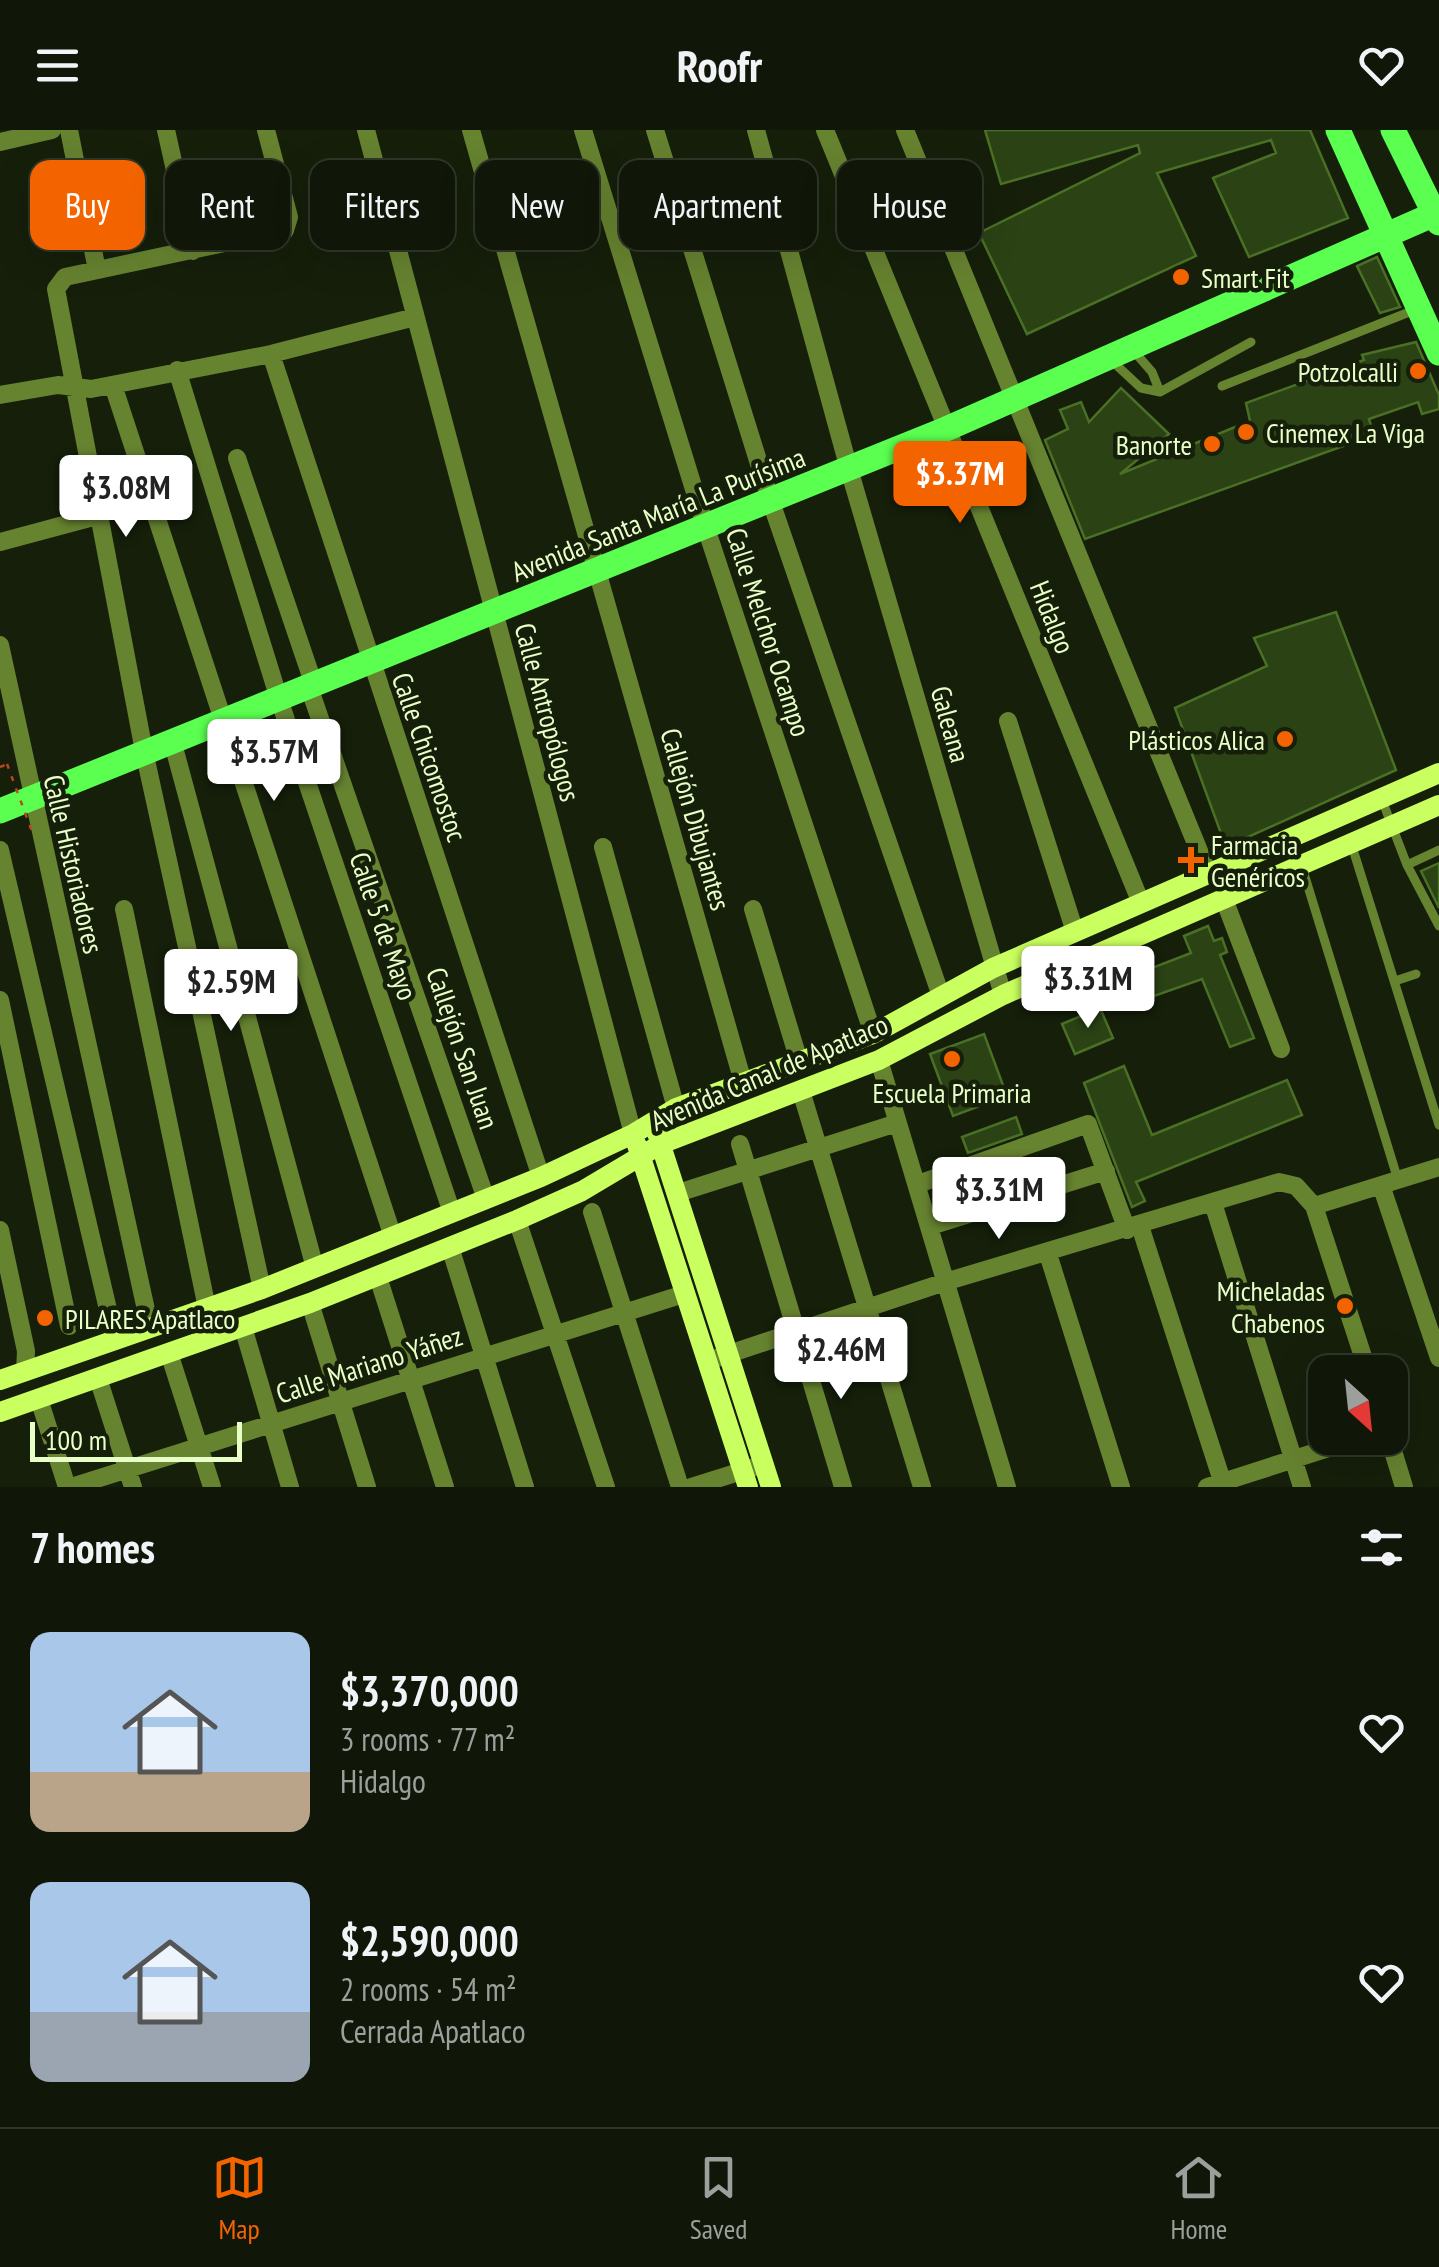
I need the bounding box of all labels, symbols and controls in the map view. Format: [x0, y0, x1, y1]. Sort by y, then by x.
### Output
text: Roofr [677, 36, 762, 94]
icon: menu [30, 38, 85, 93]
icon: heart [1354, 38, 1409, 93]
chip: Buy [30, 160, 145, 250]
chip: Rent [165, 160, 290, 250]
chip: Filters [310, 160, 455, 250]
chip: New [475, 160, 599, 250]
chip: Apartment [619, 160, 817, 250]
chip: House [837, 160, 982, 250]
place label: Smart Fit [1201, 259, 1290, 296]
marker: Smart Fit [1170, 266, 1192, 288]
place label: Potzolcalli [1298, 353, 1398, 390]
marker: Potzolcalli [1407, 360, 1429, 382]
place label: Cinemex La Viga [1266, 414, 1425, 451]
marker: Cinemex La Viga [1235, 421, 1257, 443]
place label: Banorte [1116, 426, 1192, 463]
marker: Banorte [1201, 433, 1223, 455]
street label: Avenida Santa María La Purísima [506, 438, 810, 590]
pin: $3.37M [879, 441, 1041, 526]
text: $3.37M [915, 452, 1005, 494]
pin: $3.08M [45, 455, 207, 540]
text: $3.08M [81, 466, 171, 508]
street label: Calle Melchor Ocampo [718, 523, 820, 741]
street label: Hidalgo [1022, 575, 1084, 659]
street label: Calle Antropólogos [506, 619, 590, 805]
street label: Calle Chicomostoc [384, 668, 476, 846]
street label: Galeana [922, 682, 980, 766]
pin: $3.57M [193, 719, 355, 804]
place label: Plásticos Alica [1128, 721, 1265, 758]
street label: Callejón Dibujantes [652, 724, 740, 914]
marker: Plásticos Alica [1274, 728, 1296, 750]
text: $3.57M [229, 730, 319, 772]
street label: Calle Historiadores [35, 771, 113, 957]
place label: Farmacia Genéricos [1211, 826, 1305, 895]
street label: Calle 5 de Mayo [341, 847, 427, 1005]
marker: Farmacia Genéricos [1180, 849, 1202, 871]
pin: $3.31M [1007, 946, 1169, 1031]
pin: $2.59M [150, 949, 312, 1034]
text: $3.31M [1043, 957, 1133, 999]
text: $2.59M [186, 960, 276, 1002]
street label: Callejón San Juan [418, 962, 508, 1134]
street label: Avenida Canal de Apatlaco [645, 1005, 893, 1139]
marker: Escuela Primaria [941, 1048, 963, 1070]
place label: Escuela Primaria [873, 1074, 1031, 1111]
pin: $3.31M [918, 1157, 1080, 1242]
text: $3.31M [954, 1168, 1044, 1210]
place label: Micheladas Chabenos [1217, 1272, 1325, 1341]
marker: Micheladas Chabenos [1334, 1295, 1356, 1317]
place label: PILARES Apatlaco [65, 1300, 235, 1337]
marker: PILARES Apatlaco [34, 1307, 56, 1329]
street label: Calle Mariano Yáñez [271, 1316, 467, 1412]
pin: $2.46M [760, 1317, 922, 1402]
text: $2.46M [796, 1328, 886, 1370]
north arrow [1308, 1355, 1408, 1455]
map controls [1308, 1355, 1408, 1455]
scale bar [30, 1417, 242, 1462]
text: 100 m [45, 1421, 107, 1458]
text: 7 homes [30, 1520, 155, 1575]
icon: filters [1354, 1520, 1409, 1575]
text: $3,370,000 [340, 1663, 519, 1718]
icon: home [110, 1672, 230, 1792]
icon: heart [1354, 1705, 1409, 1760]
text: 3 rooms · 77 m² [340, 1718, 515, 1760]
text: Hidalgo [340, 1760, 426, 1802]
text: $2,590,000 [340, 1913, 519, 1968]
icon: home [110, 1922, 230, 2042]
icon: heart [1354, 1955, 1409, 2010]
text: 2 rooms · 54 m² [340, 1968, 517, 2010]
text: Cerrada Apatlaco [340, 2010, 525, 2052]
tab: Map [212, 2150, 267, 2247]
tab: Saved [690, 2150, 747, 2247]
tab: Home [1171, 2150, 1227, 2247]

